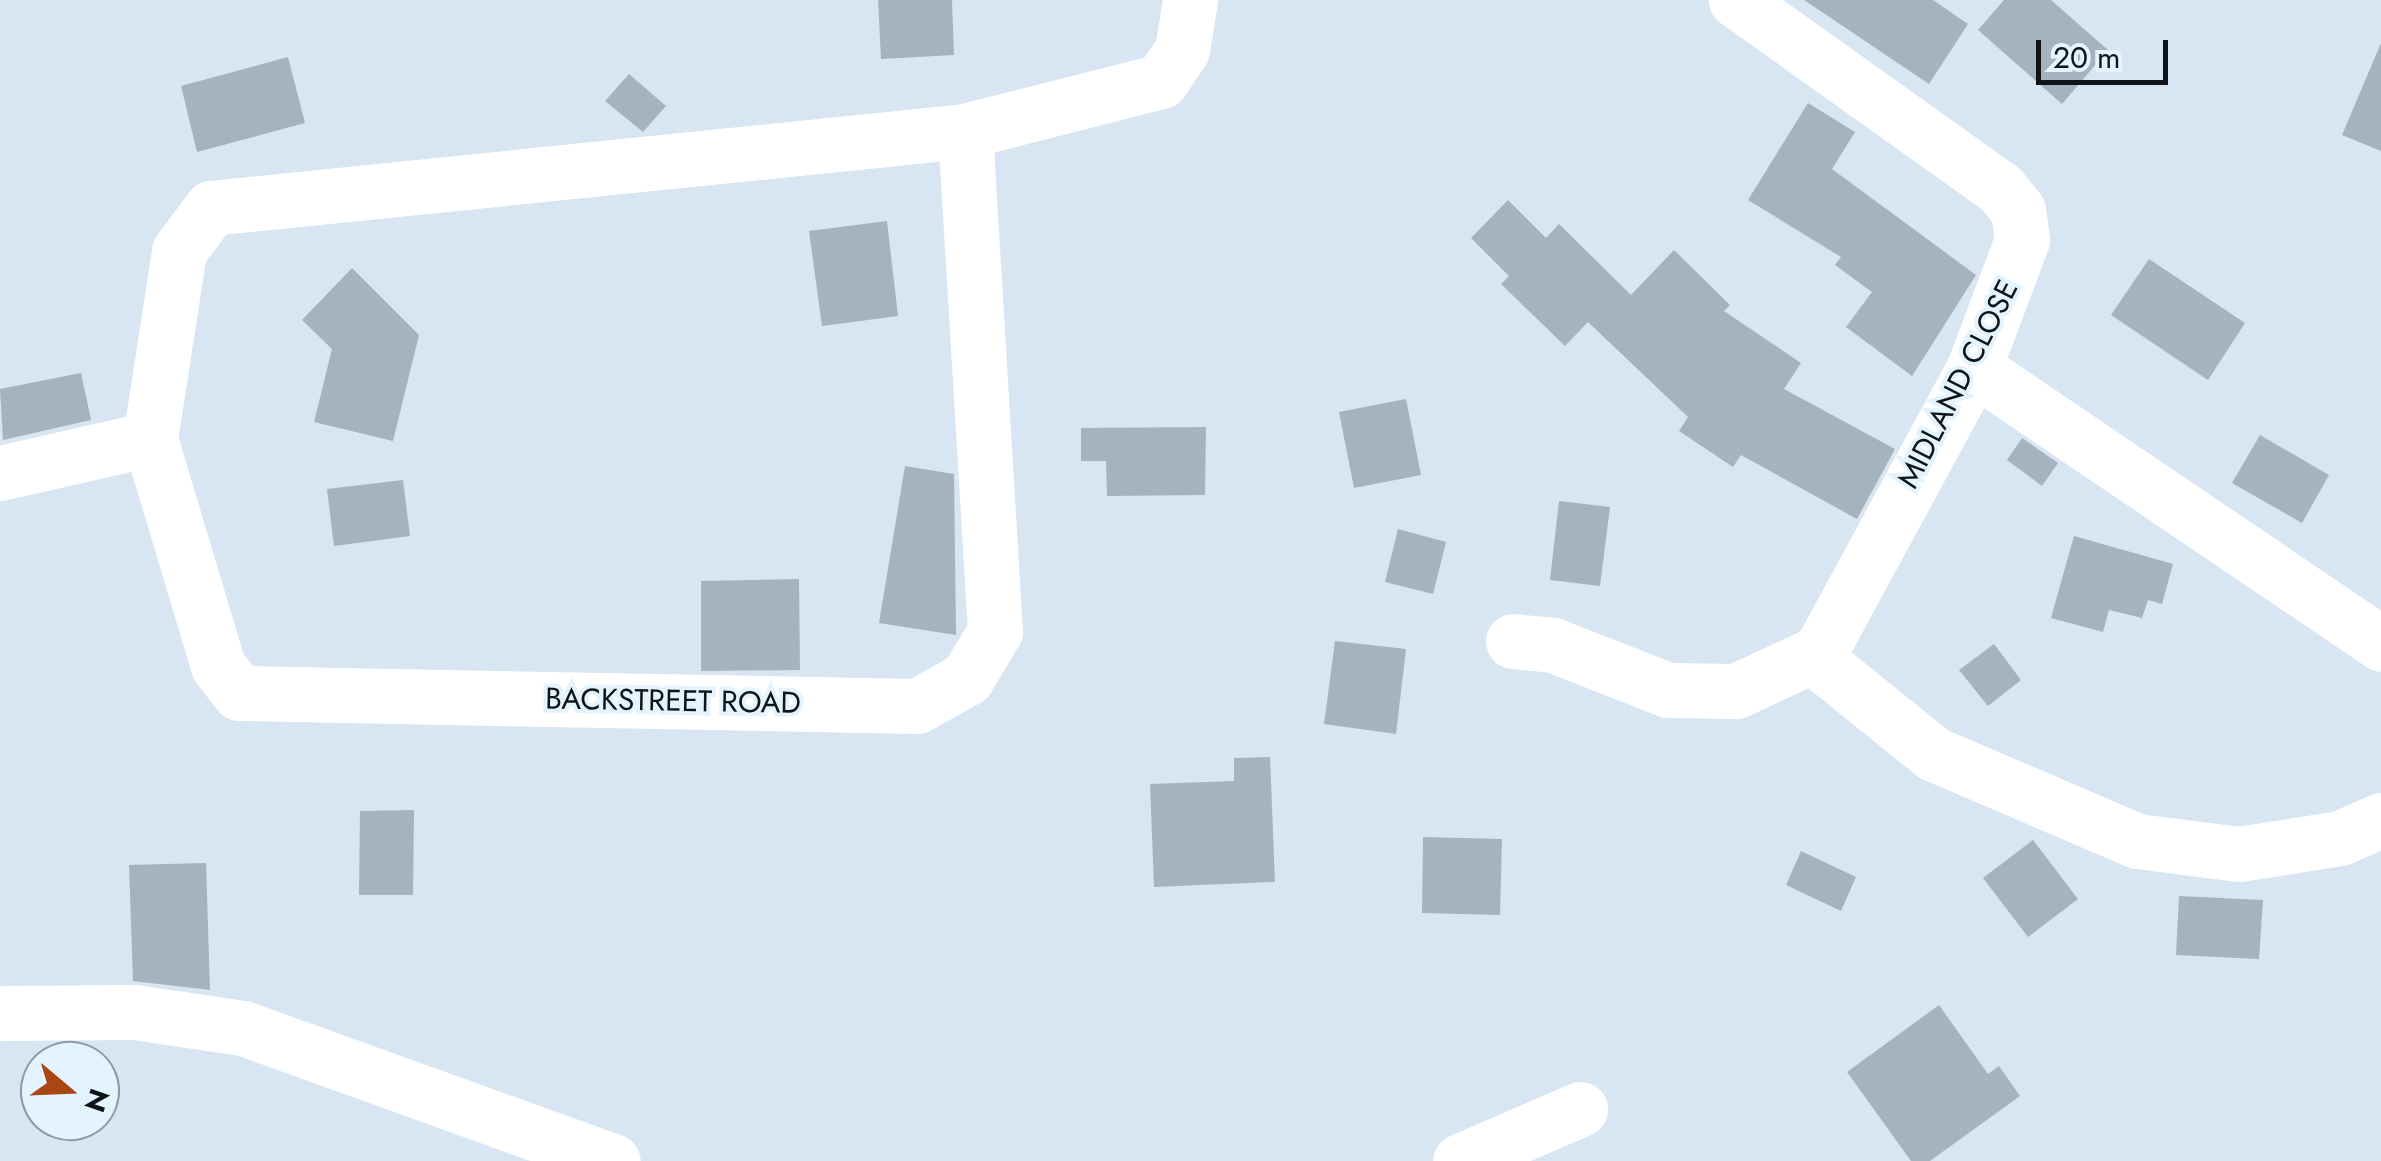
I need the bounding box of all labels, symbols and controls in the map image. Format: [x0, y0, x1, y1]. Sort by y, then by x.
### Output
scale bar [2041, 20, 2174, 82]
text: 20 m [2053, 36, 2120, 79]
street label: MIDLAND CLOSE [1890, 274, 2026, 494]
street label: BACKSTREET ROAD [545, 681, 801, 721]
north arrow [20, 1041, 120, 1141]
text: N [74, 1083, 120, 1117]

